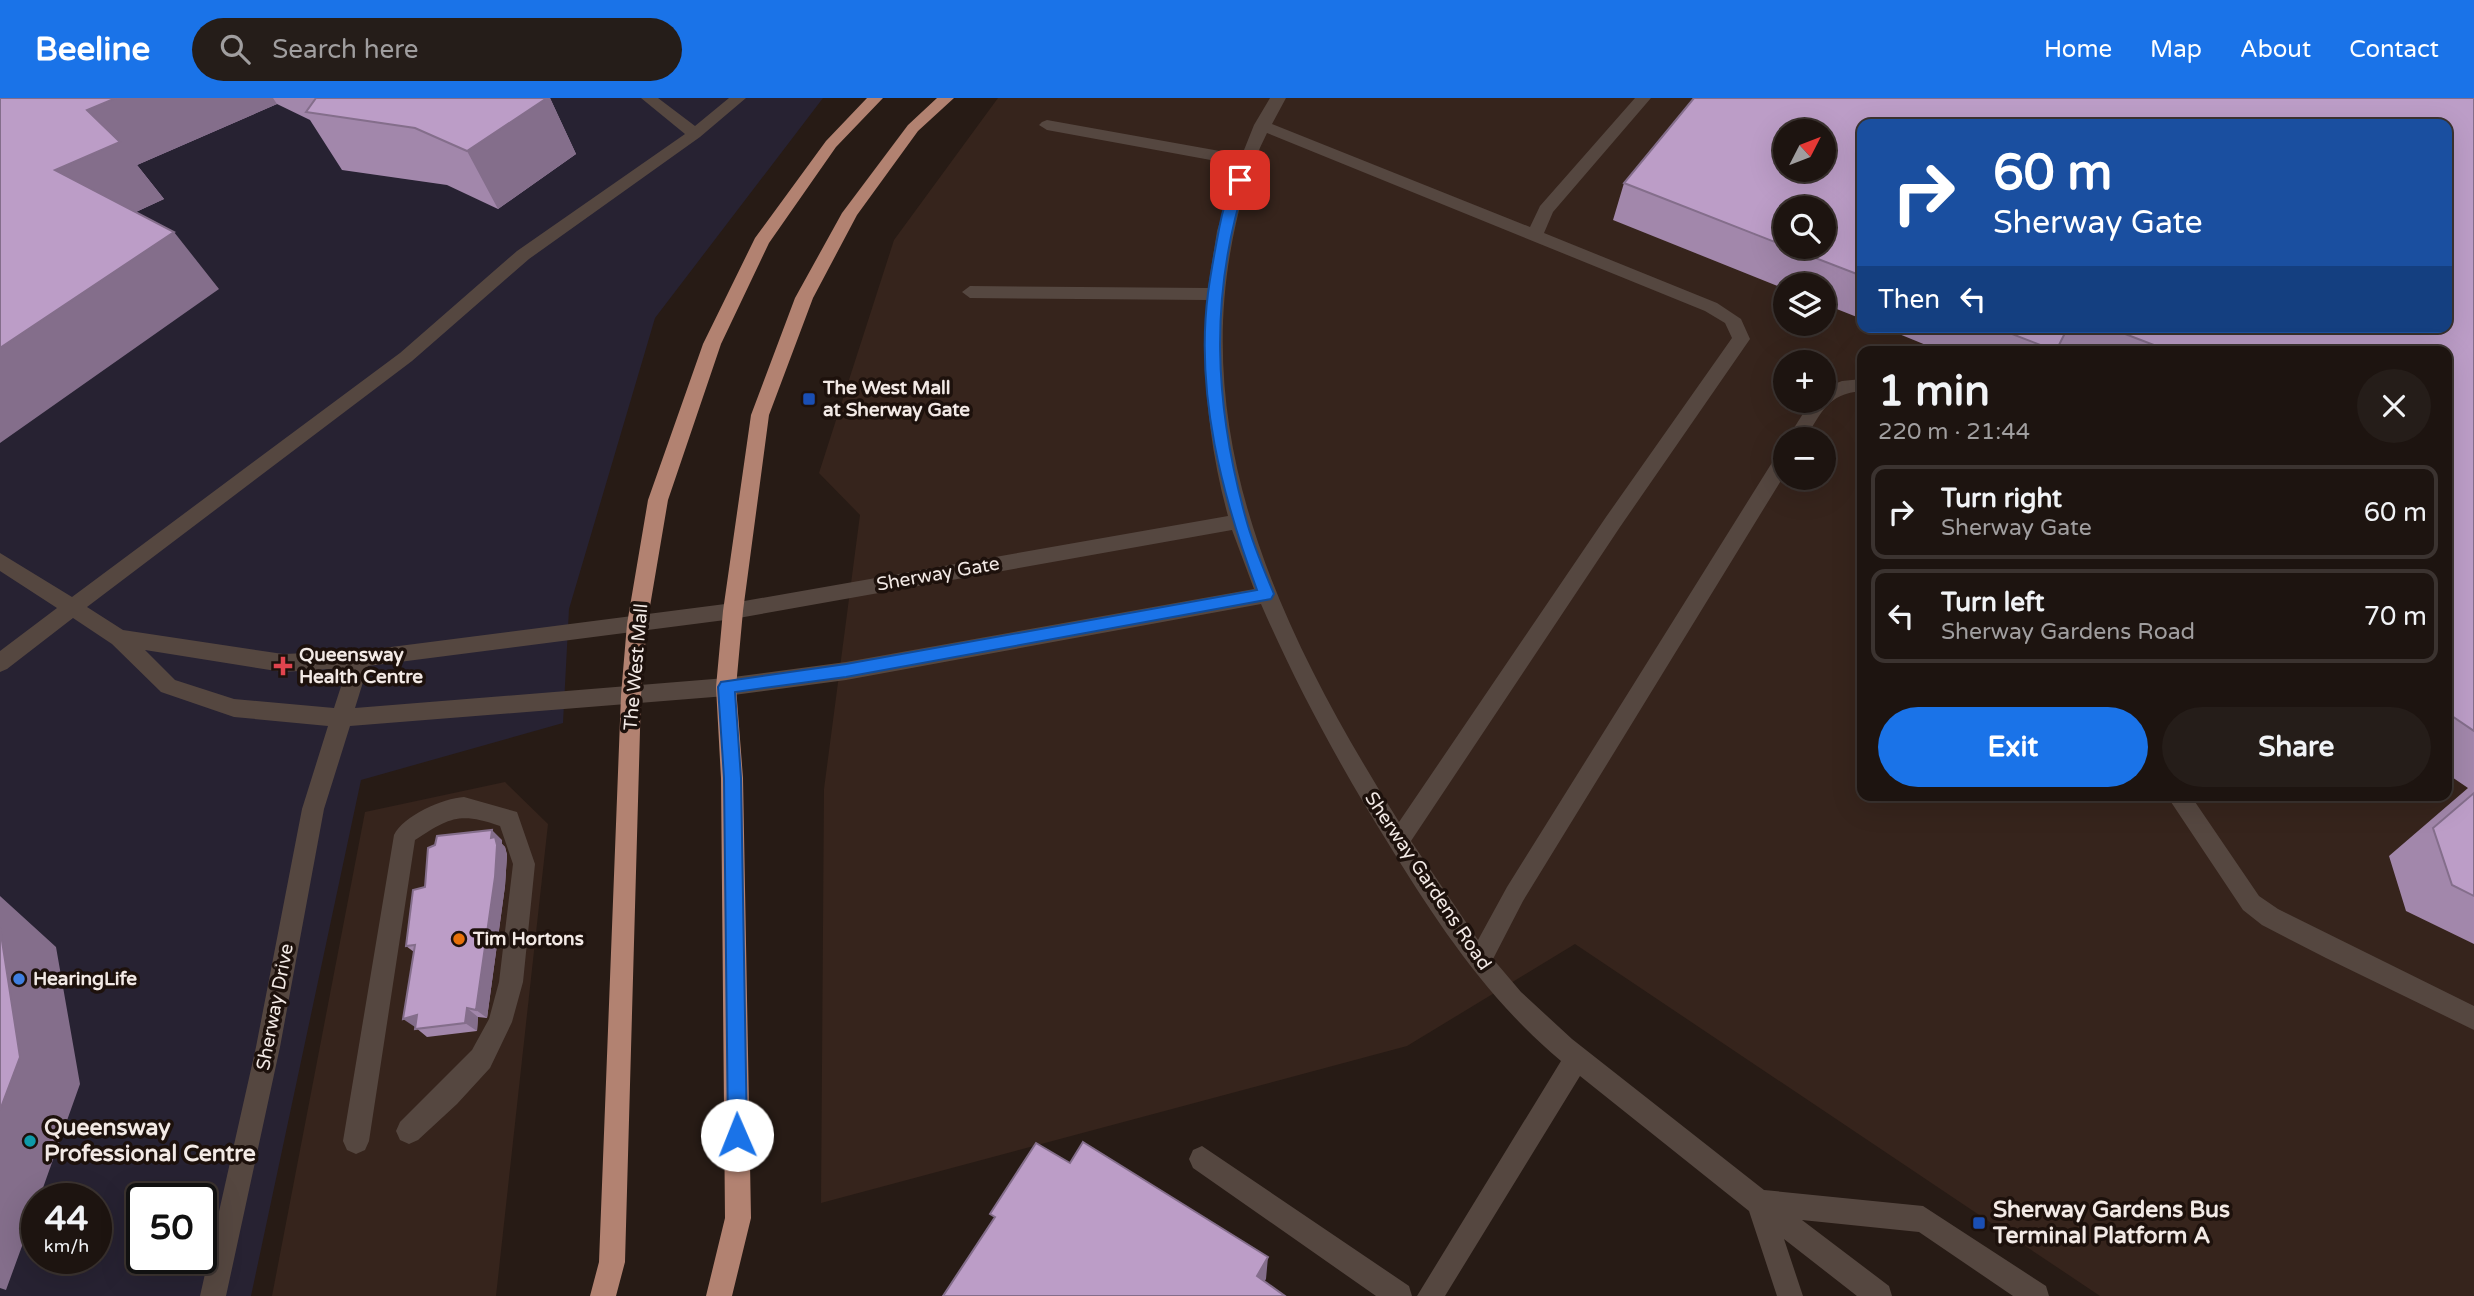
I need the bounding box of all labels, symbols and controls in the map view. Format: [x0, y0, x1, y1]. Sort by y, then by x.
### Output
search box [192, 18, 682, 81]
text: Beeline [35, 30, 150, 69]
icon: search [216, 30, 254, 68]
text: Search here [272, 34, 418, 65]
text: Home [2044, 35, 2112, 64]
text: Map [2150, 35, 2202, 64]
text: About [2240, 35, 2311, 64]
text: Contact [2349, 35, 2439, 64]
north arrow [1773, 119, 1836, 182]
map controls [1773, 119, 1836, 490]
text: 60 m [1993, 144, 2112, 203]
icon: right [1878, 147, 1969, 238]
pin [1210, 150, 1270, 210]
icon: arrive [1221, 161, 1259, 199]
button: search [1773, 196, 1836, 259]
text: Sherway Gate [1993, 204, 2203, 242]
button: layers [1773, 273, 1836, 336]
icon: left [1954, 280, 1992, 318]
text: Then [1878, 284, 1940, 315]
button: + [1773, 350, 1836, 413]
text: 1 min [1878, 366, 1990, 417]
button: close [2357, 369, 2431, 443]
place label: The West Mall at Sherway Gate [822, 377, 970, 422]
marker: The West Mall at Sherway Gate [801, 391, 817, 407]
text: 220 m · 21:44 [1878, 418, 2030, 446]
button: − [1773, 427, 1836, 490]
text: Turn right [1941, 483, 2062, 514]
icon: right [1882, 493, 1920, 531]
text: 60 m [2364, 497, 2427, 528]
text: Sherway Gate [1941, 514, 2092, 542]
street label: Sherway Gate [875, 552, 1001, 596]
text: Turn left [1941, 587, 2044, 618]
icon: left [1882, 597, 1920, 635]
text: 70 m [2364, 601, 2427, 632]
street label: The West Mall [619, 602, 653, 732]
text: Sherway Gardens Road [1941, 618, 2195, 646]
place label: Queensway Health Centre [299, 644, 423, 688]
marker: Queensway Health Centre [273, 656, 293, 676]
button: Exit [1878, 707, 2148, 787]
button: Share [2162, 707, 2431, 787]
street label: Sherway Gardens Road [1360, 788, 1496, 974]
place label: Tim Hortons [472, 928, 584, 950]
marker: Tim Hortons [451, 931, 467, 947]
street label: Sherway Drive [252, 942, 298, 1072]
place label: HearingLife [33, 968, 137, 991]
marker: HearingLife [11, 971, 27, 987]
position arrow [700, 1098, 774, 1172]
place label: Queensway Professional Centre [44, 1114, 256, 1168]
marker: Queensway Professional Centre [22, 1133, 38, 1149]
speed limit sign: 50 [126, 1183, 217, 1274]
place label: Sherway Gardens Bus Terminal Platform A [1992, 1196, 2230, 1250]
text: 44 [45, 1198, 88, 1240]
marker: Sherway Gardens Bus Terminal Platform A [1971, 1215, 1987, 1231]
text: km/h [44, 1235, 89, 1257]

